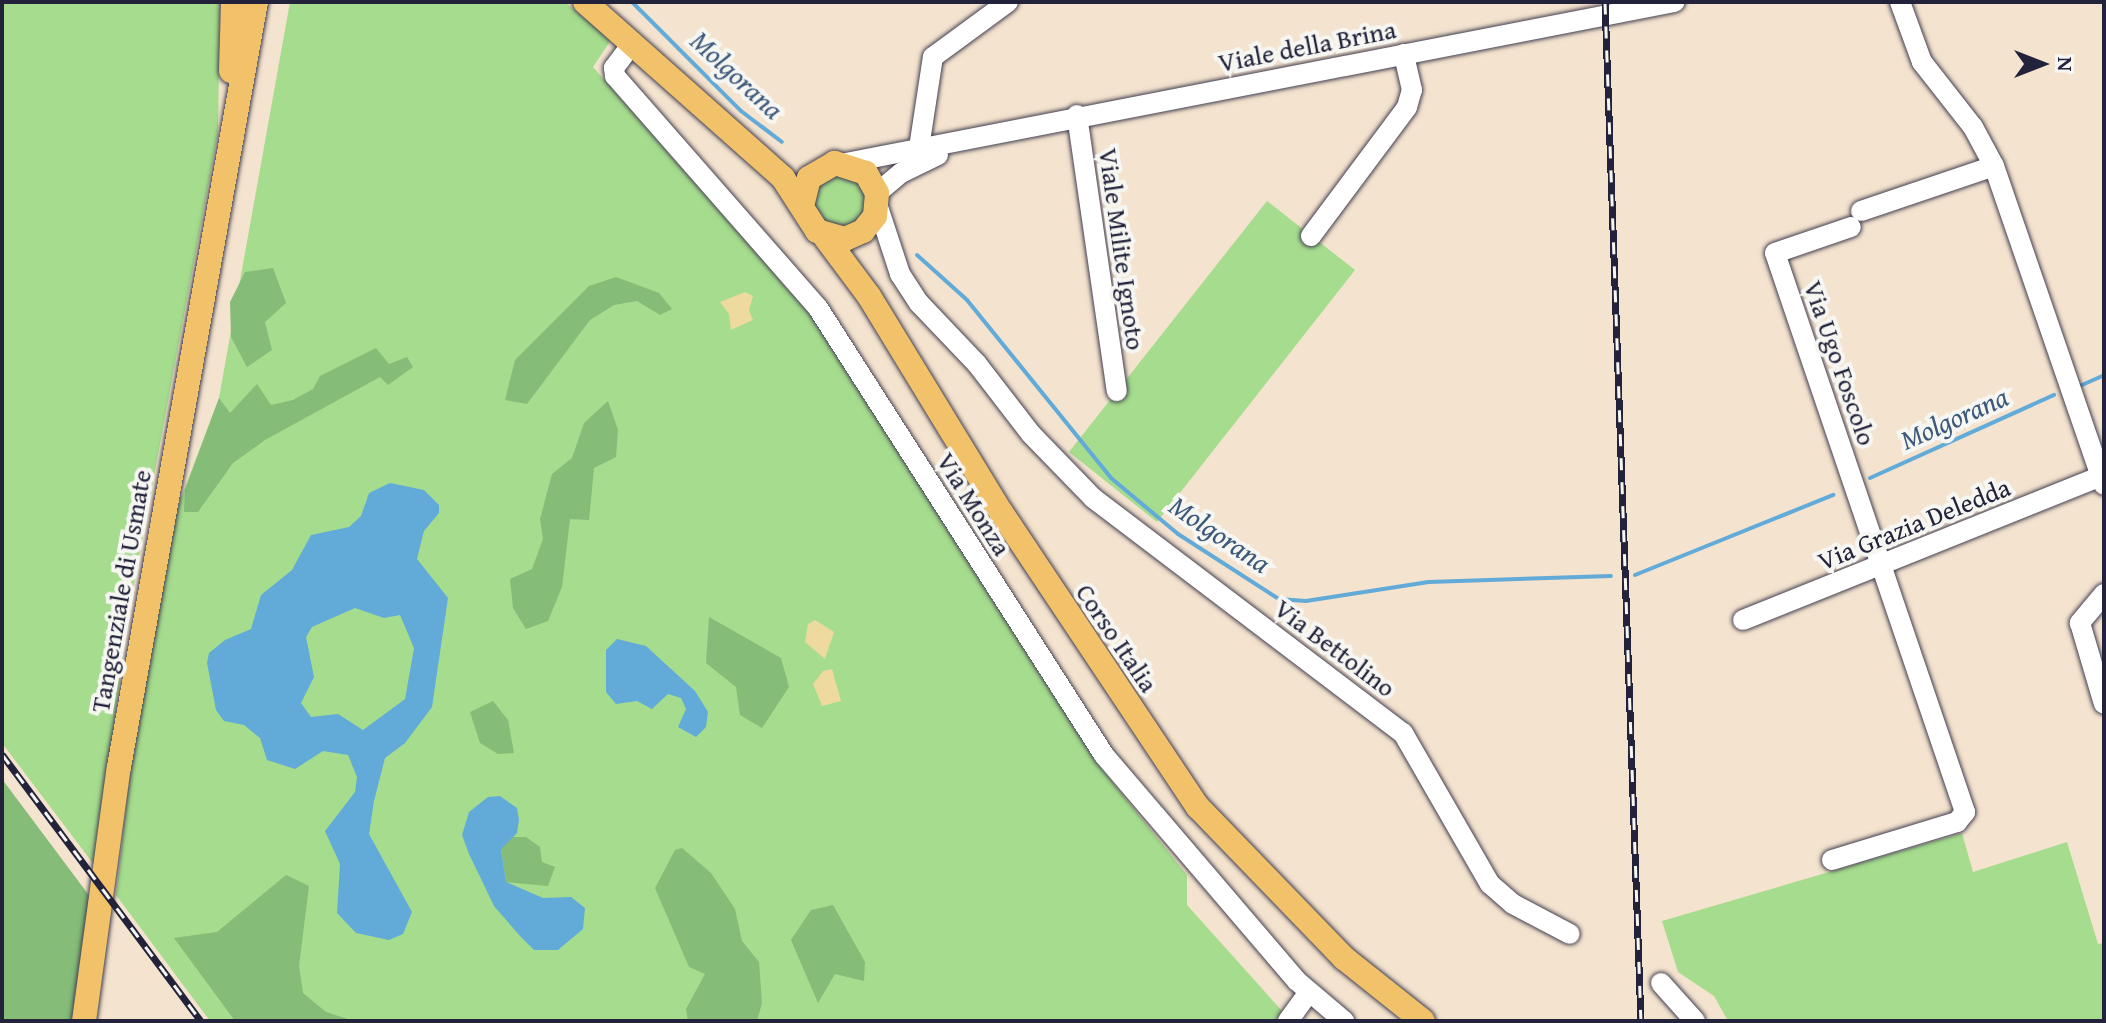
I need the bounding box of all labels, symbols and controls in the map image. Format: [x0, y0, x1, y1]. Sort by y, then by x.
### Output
street label: Viale della Brina [1216, 13, 1398, 79]
water label: Molgorana [684, 24, 790, 126]
north arrow [2002, 24, 2082, 104]
text: N [2050, 57, 2082, 71]
street label: Viale Milite Ignoto [1092, 146, 1152, 352]
street label: Via Ugo Foscolo [1797, 277, 1883, 449]
water label: Molgorana [1895, 379, 2013, 457]
street label: Via Monza [930, 447, 1018, 561]
street label: Tangenziale di Usmate [84, 467, 158, 715]
street label: Via Grazia Deledda [1813, 471, 2015, 577]
water label: Molgorana [1163, 488, 1277, 580]
street label: Corso Italia [1069, 578, 1165, 698]
street label: Via Bettolino [1268, 592, 1402, 704]

